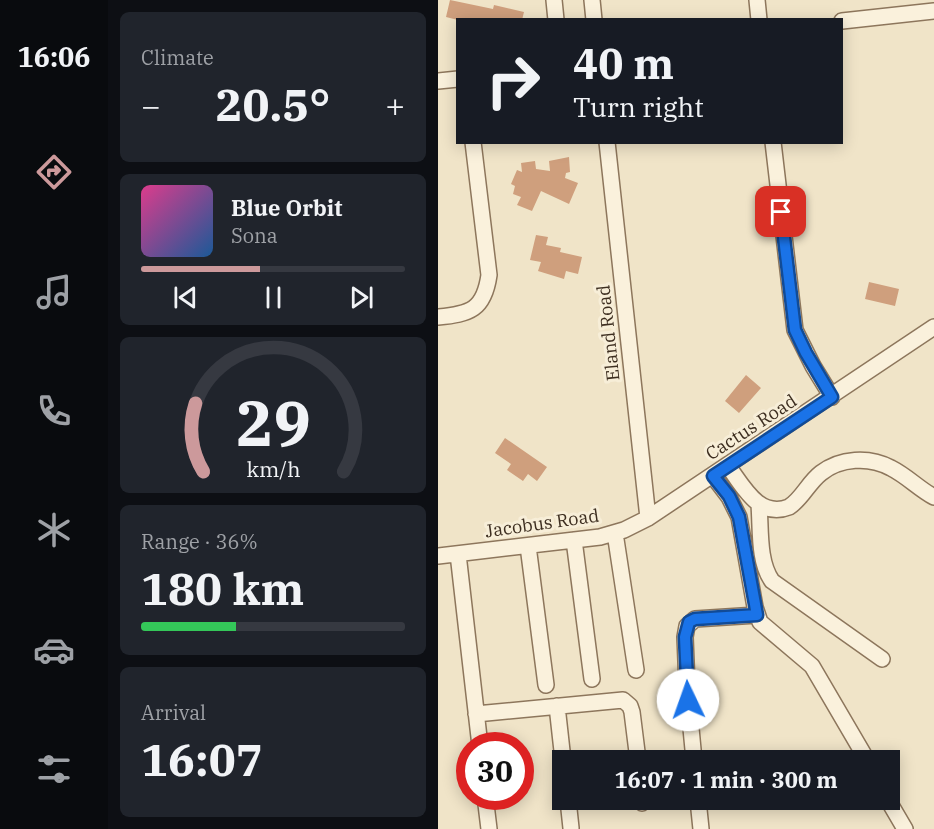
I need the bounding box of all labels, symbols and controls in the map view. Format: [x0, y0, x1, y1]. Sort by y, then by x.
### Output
text: 40 m [573, 36, 674, 91]
text: 16:06 [18, 39, 90, 74]
icon: right [474, 42, 552, 120]
text: Climate [141, 44, 214, 71]
text: 20.5° [216, 75, 330, 133]
text: − [141, 84, 161, 127]
text: + [385, 84, 405, 127]
text: Turn right [573, 89, 704, 124]
icon: directions [33, 151, 75, 193]
pin [755, 186, 806, 237]
text: Blue Orbit [231, 193, 342, 222]
icon: arrive [764, 195, 797, 228]
text: Sona [231, 222, 278, 249]
icon: music [33, 271, 75, 313]
icon: previous [169, 281, 202, 314]
icon: pause [257, 281, 290, 314]
icon: next [345, 281, 378, 314]
street label: Eland Road [592, 284, 624, 382]
text: 29 [236, 382, 310, 463]
street label: Cactus Road [701, 389, 801, 465]
icon: phone [33, 390, 75, 432]
text: km/h [246, 455, 300, 483]
street label: Jacobus Road [483, 504, 601, 542]
icon: climate [33, 509, 75, 551]
text: Range · 36% [141, 528, 258, 555]
text: 180 km [141, 559, 304, 617]
icon: car [33, 629, 75, 671]
position arrow [656, 668, 720, 732]
text: Arrival [141, 699, 206, 726]
text: 16:07 [141, 730, 263, 788]
speed limit sign: 30 [456, 732, 534, 810]
icon: filters [33, 748, 75, 790]
text: 16:07 · 1 min · 300 m [614, 765, 838, 794]

